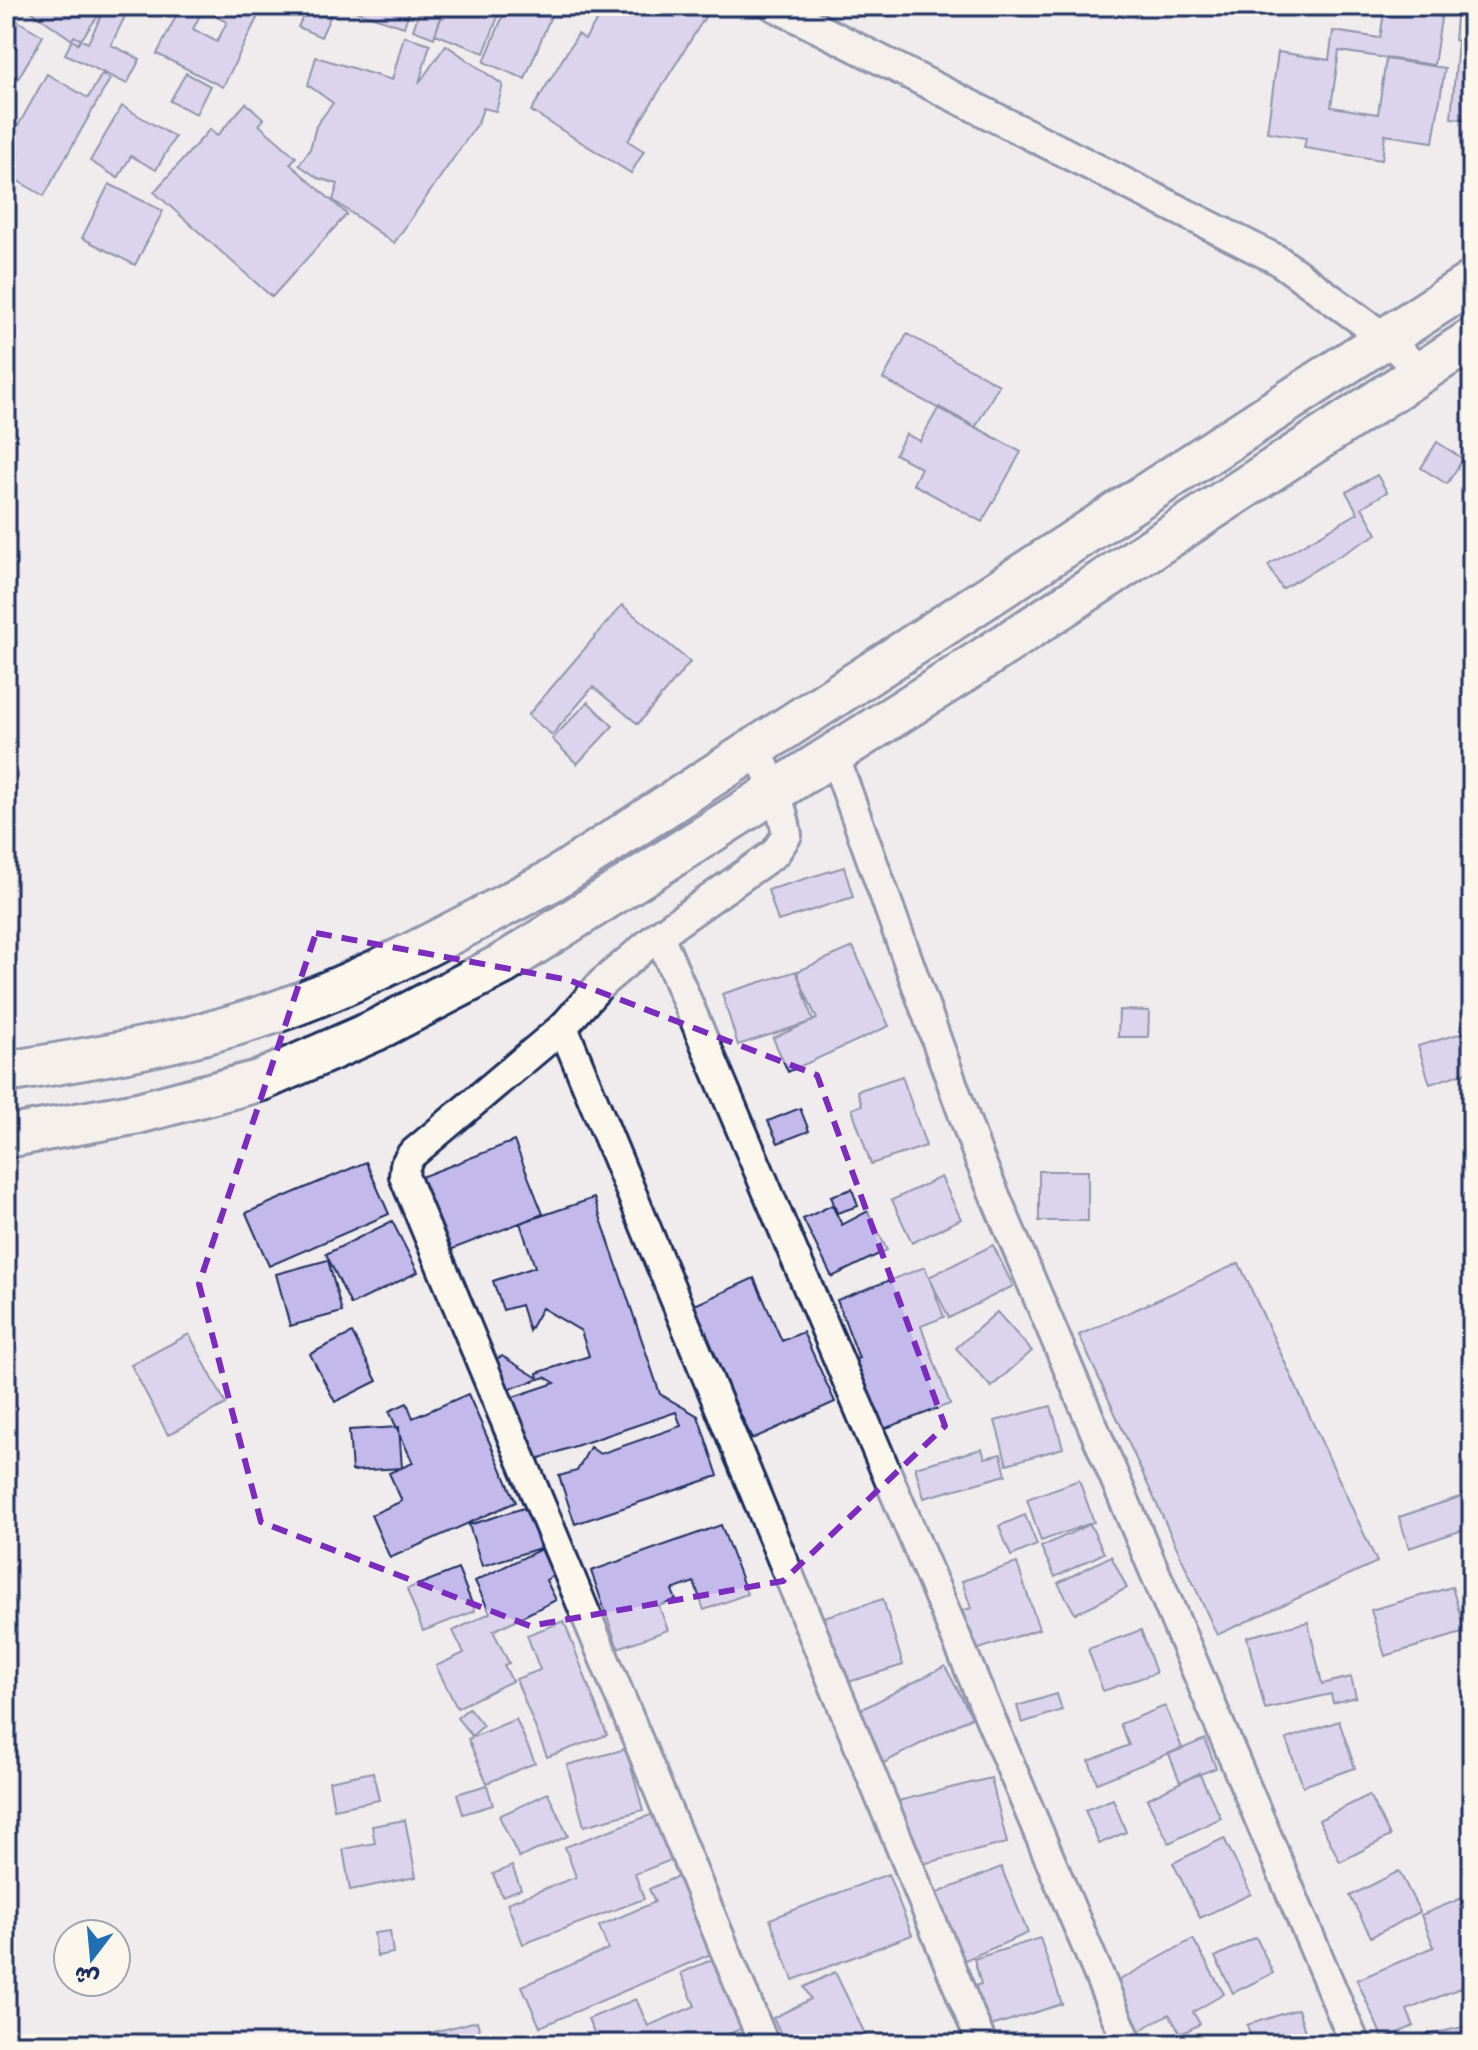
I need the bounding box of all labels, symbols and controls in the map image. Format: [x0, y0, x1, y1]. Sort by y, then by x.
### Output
north arrow [52, 1918, 132, 1998]
text: ش [71, 1960, 102, 1993]

